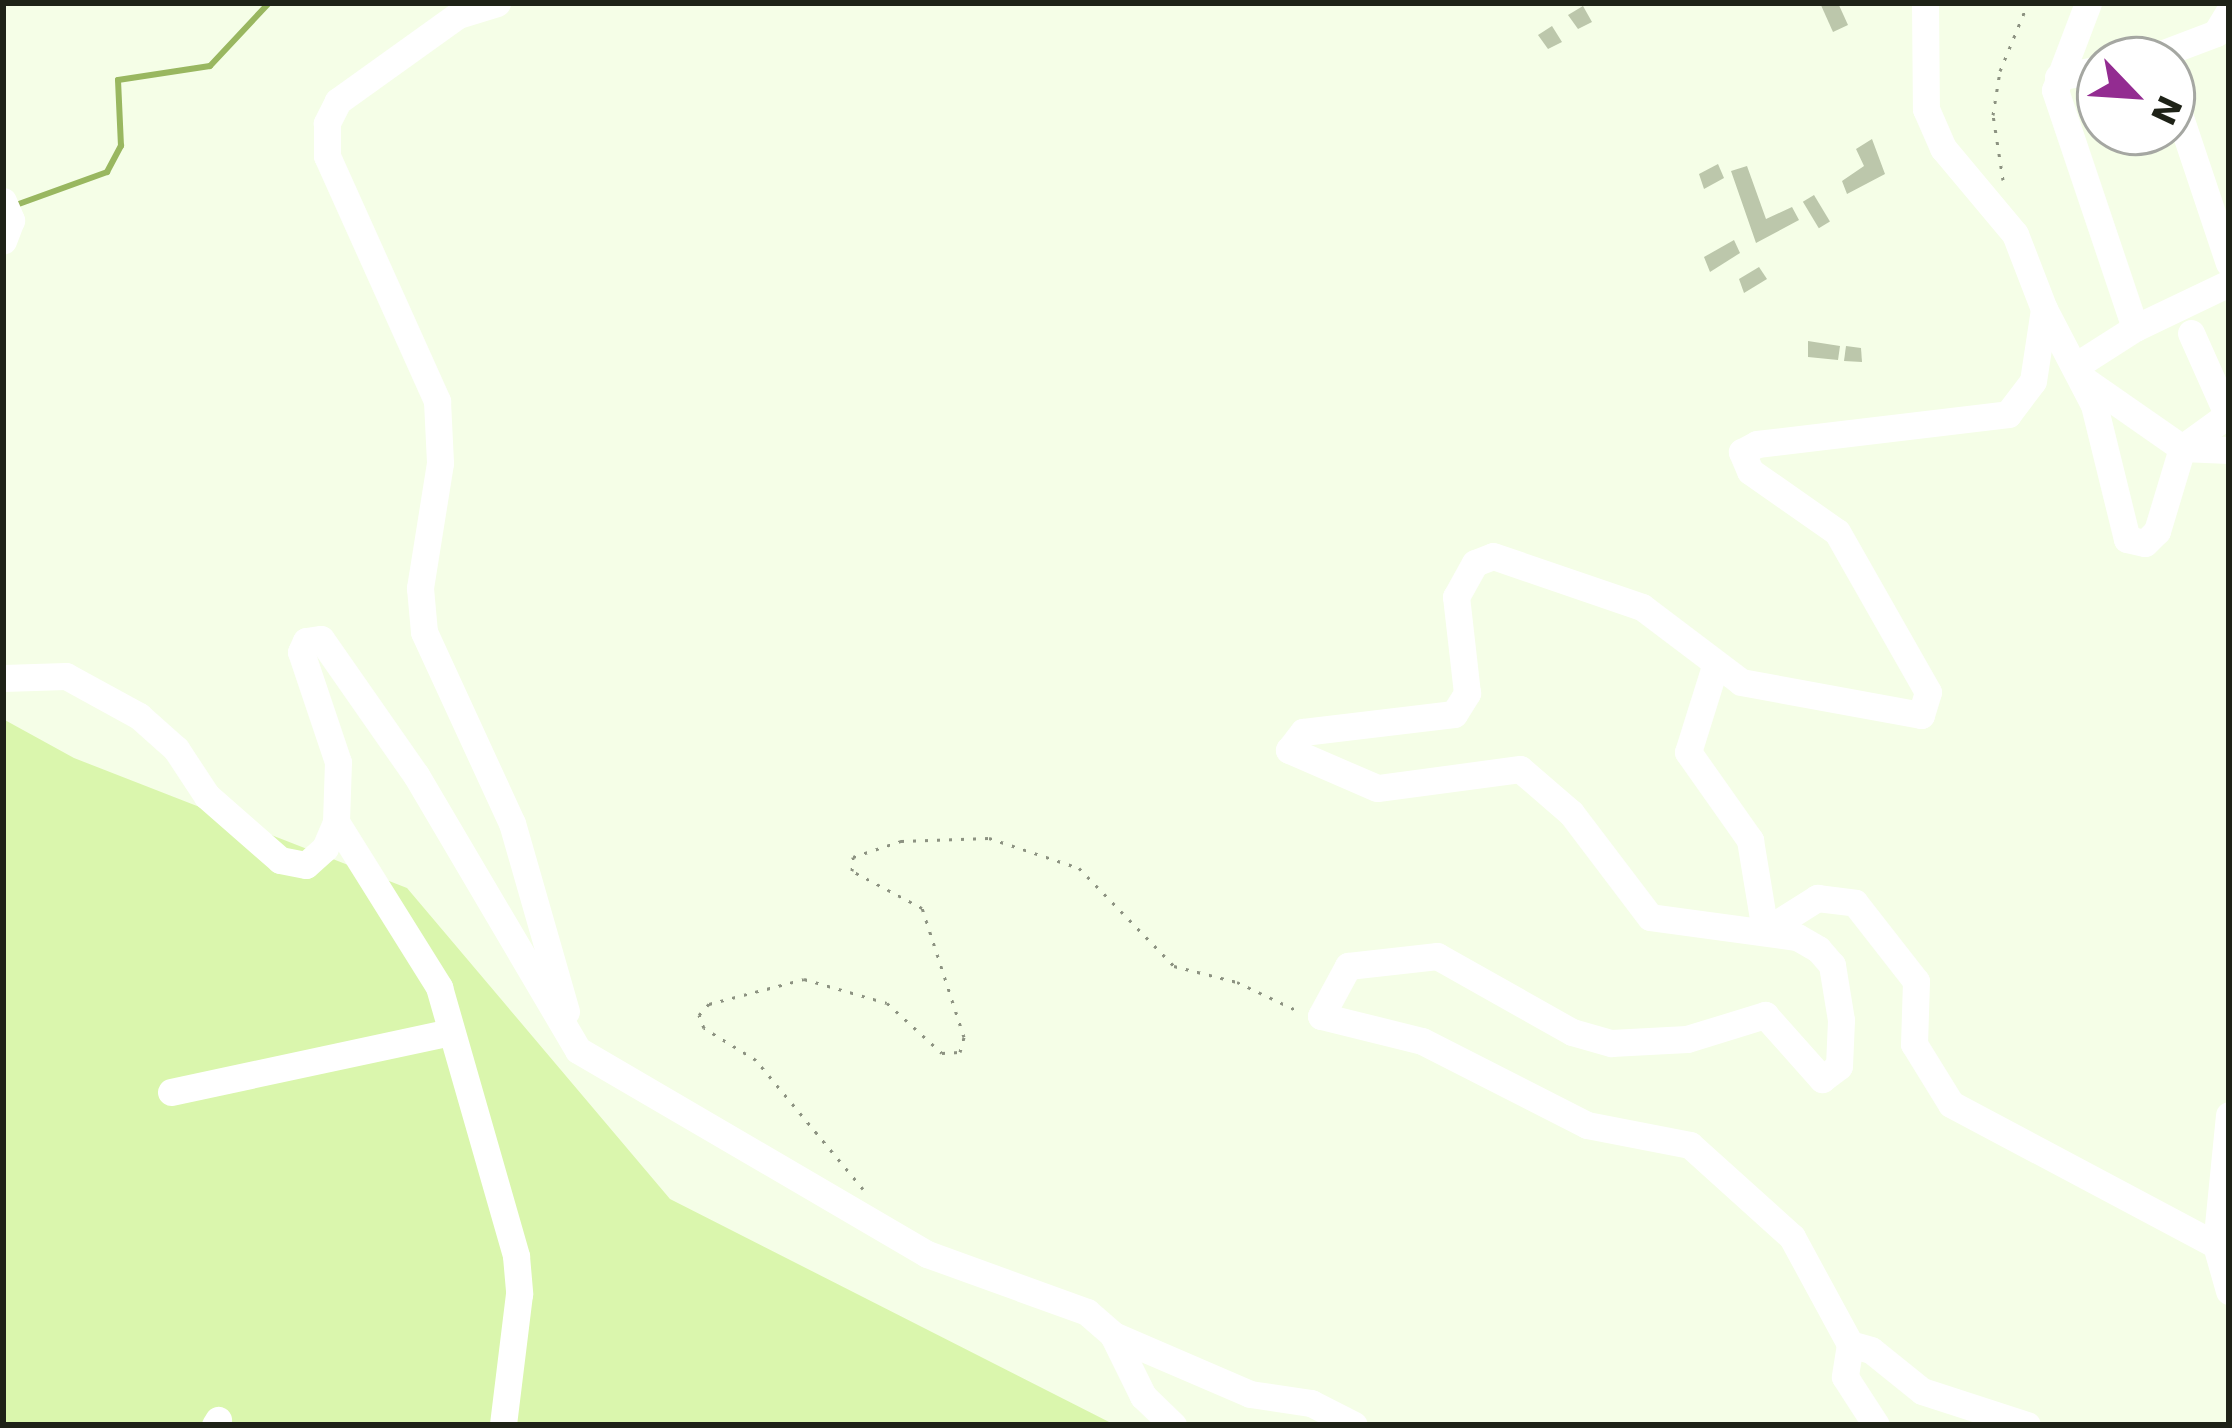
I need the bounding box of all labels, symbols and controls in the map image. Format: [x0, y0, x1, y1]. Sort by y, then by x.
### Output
north arrow [2076, 36, 2196, 156]
text: N [2143, 89, 2190, 131]

